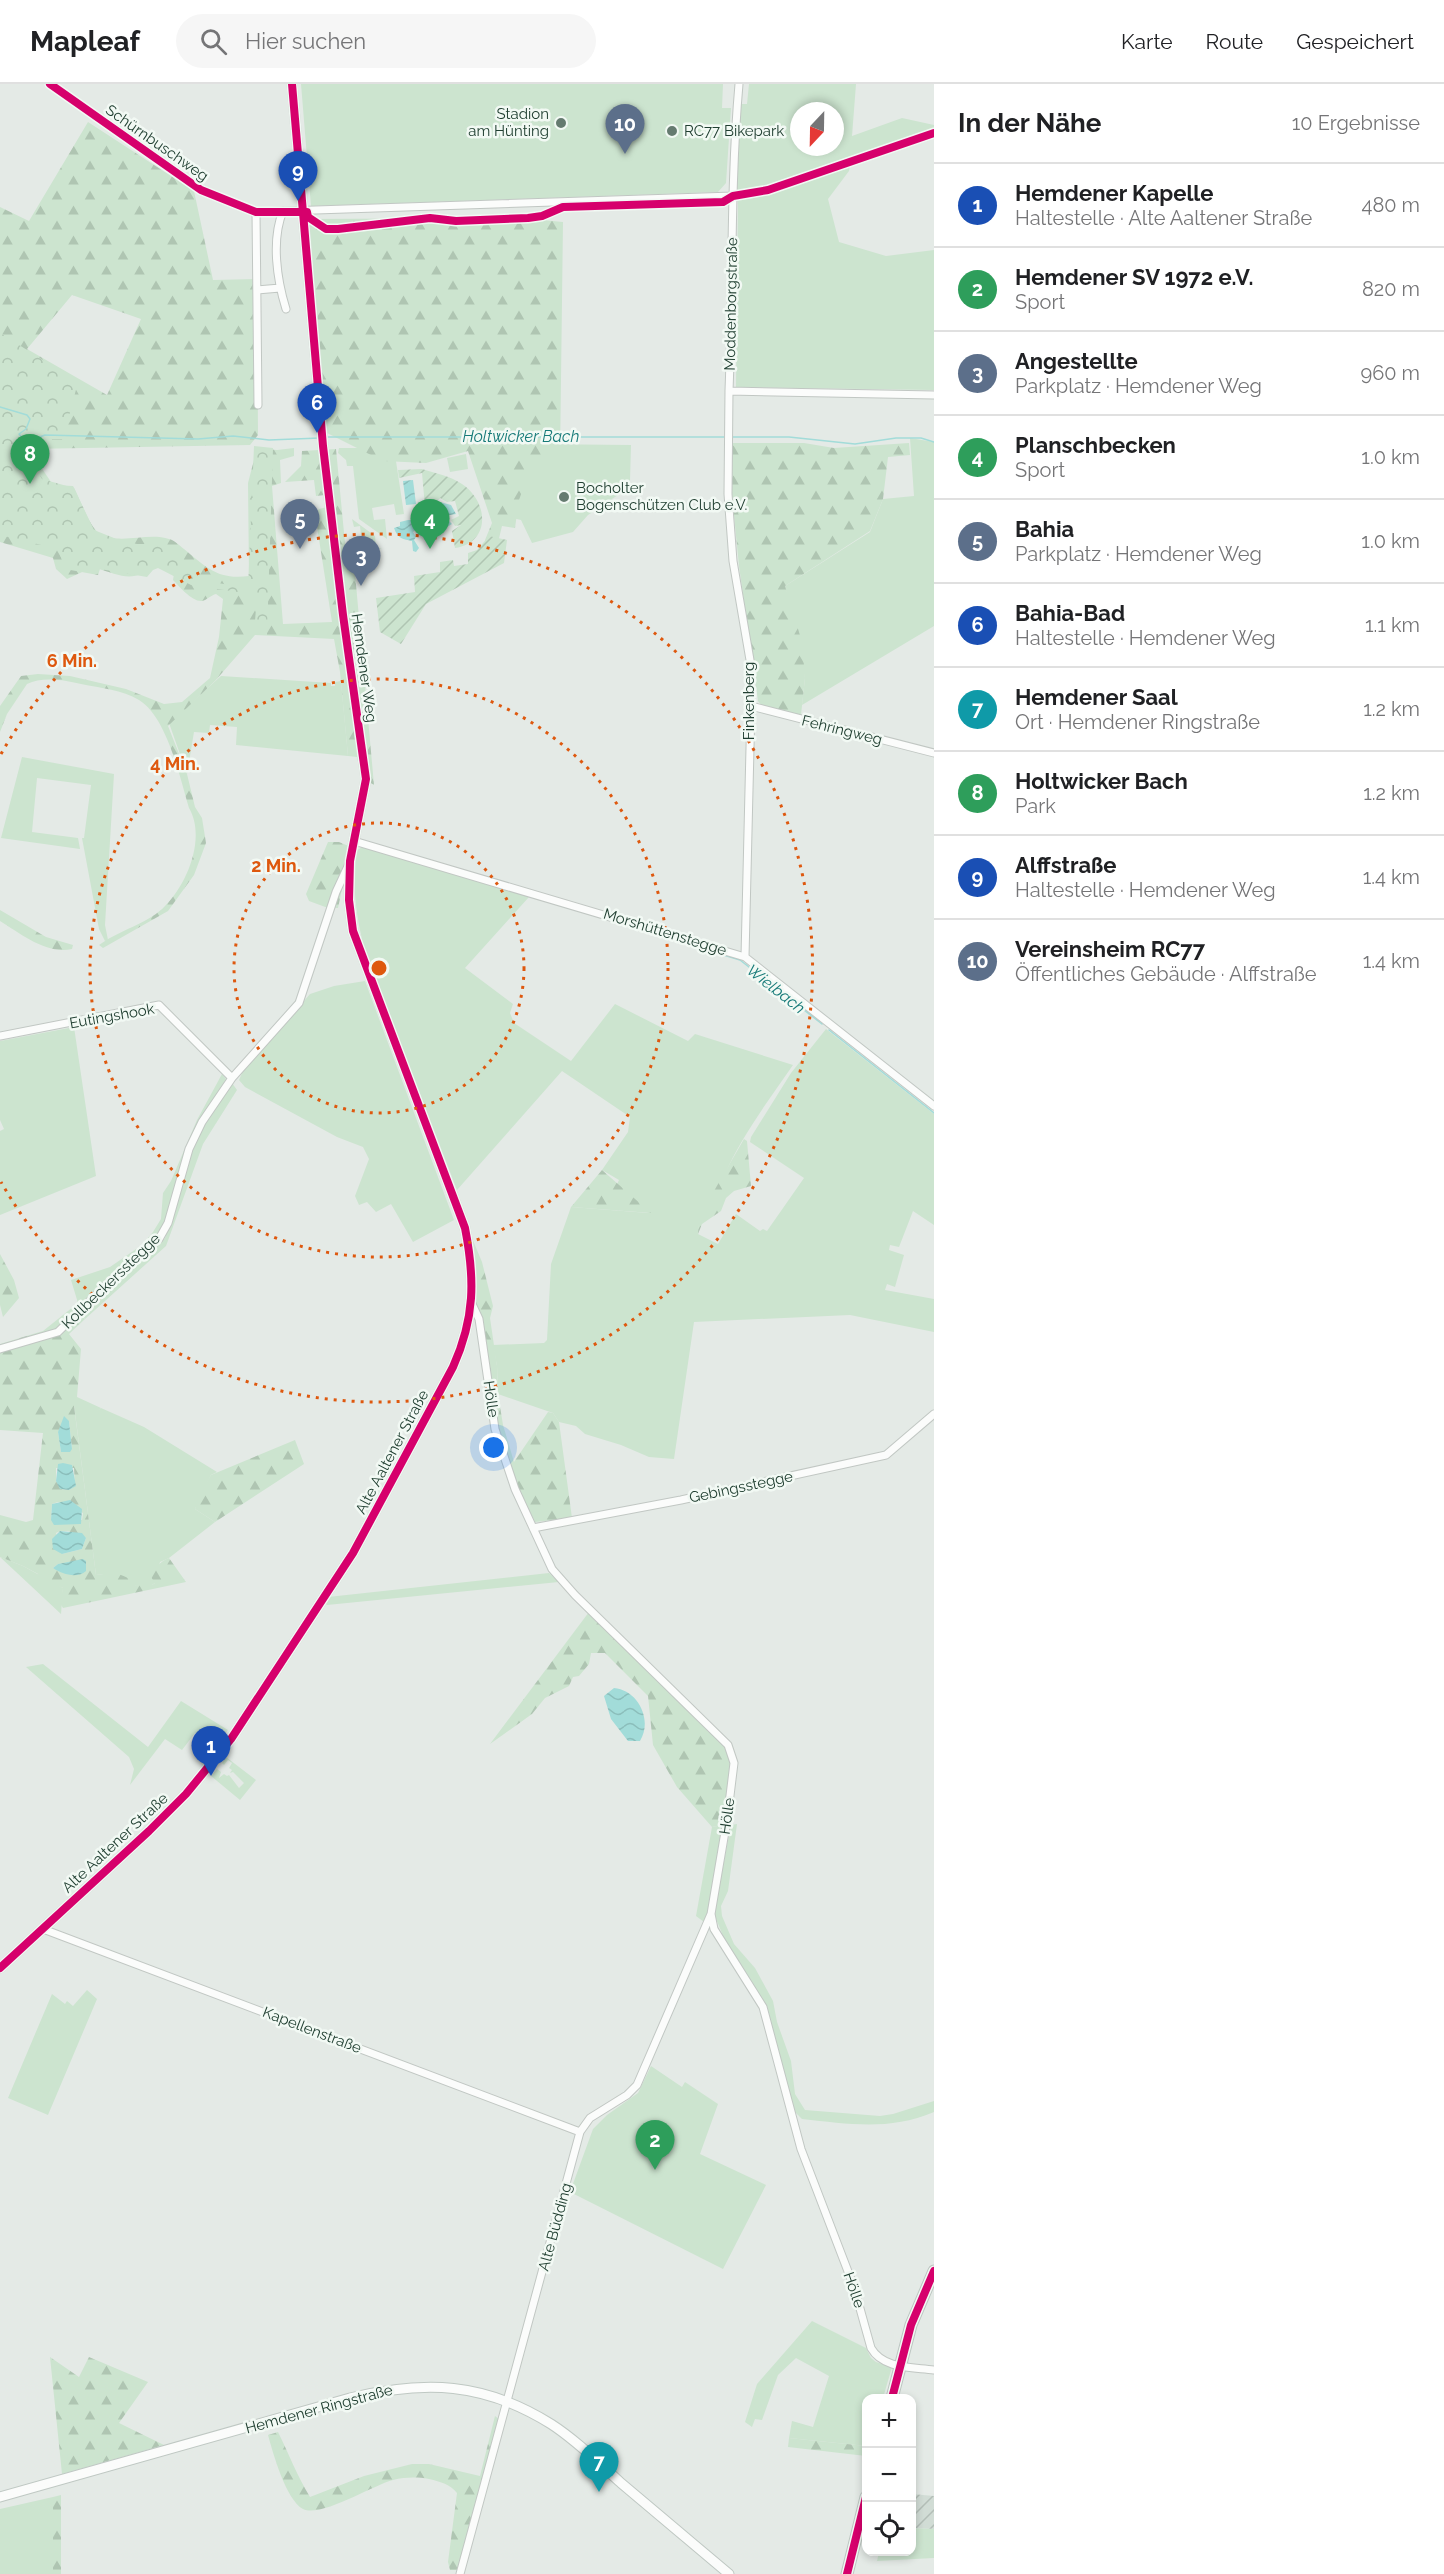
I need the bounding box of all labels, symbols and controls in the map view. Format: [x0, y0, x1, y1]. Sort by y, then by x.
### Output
search box [176, 14, 596, 68]
text: Mapleaf [30, 25, 140, 58]
icon: search [197, 25, 230, 58]
text: Hier suchen [245, 28, 366, 54]
text: Karte [1121, 29, 1173, 54]
text: Route [1206, 29, 1263, 54]
text: Gespeichert [1296, 29, 1414, 54]
street label: Schürnbuschweg [102, 101, 212, 185]
north arrow [790, 102, 844, 156]
pin: 10 [606, 104, 644, 154]
place label: Stadion am Hünting [468, 105, 549, 140]
text: In der Nähe [958, 108, 1101, 138]
text: 10 Ergebnisse [1292, 111, 1420, 135]
marker: Stadion am Hünting [554, 116, 568, 130]
place label: RC77 Bikepark [684, 122, 784, 140]
marker: RC77 Bikepark [665, 124, 679, 138]
pin: 9 [278, 152, 318, 201]
text: Hemdener Kapelle [1015, 180, 1214, 206]
text: 1 [973, 193, 982, 217]
text: 480 m [1362, 193, 1420, 217]
text: Haltestelle · Alte Aaltener Straße [1015, 206, 1312, 230]
street label: Moddenborgstraße [721, 237, 741, 371]
text: Hemdener SV 1972 e.V. [1015, 264, 1254, 290]
text: 2 [972, 277, 983, 301]
text: 820 m [1362, 277, 1420, 301]
text: Sport [1015, 290, 1065, 314]
text: Angestellte [1015, 348, 1138, 374]
text: 3 [972, 361, 983, 385]
text: 960 m [1361, 361, 1420, 385]
text: Parkplatz · Hemdener Weg [1015, 374, 1262, 398]
pin: 6 [298, 384, 336, 433]
water label: Holtwicker Bach [463, 427, 580, 446]
text: Planschbecken [1015, 432, 1176, 458]
pin: 8 [10, 434, 50, 484]
text: 4 [972, 445, 983, 469]
text: 1.0 km [1361, 445, 1420, 469]
text: Sport [1015, 458, 1065, 482]
place label: Bocholter Bogenschützen Club e.V. [576, 479, 747, 514]
marker: Bocholter Bogenschützen Club e.V. [557, 490, 571, 504]
pin: 5 [280, 500, 320, 549]
pin: 4 [410, 500, 450, 549]
text: Bahia [1015, 516, 1074, 542]
text: 5 [972, 529, 983, 553]
text: 1.0 km [1361, 529, 1420, 553]
pin: 3 [342, 536, 380, 586]
text: Parkplatz · Hemdener Weg [1015, 542, 1262, 566]
text: Bahia-Bad [1015, 600, 1125, 626]
street label: Hemdener Weg [347, 612, 381, 724]
text: 6 [971, 613, 984, 637]
text: 1.1 km [1365, 613, 1420, 637]
text: Haltestelle · Hemdener Weg [1015, 626, 1276, 650]
text: 6 Min. [47, 650, 97, 671]
street label: Finkenberg [740, 662, 758, 740]
text: Hemdener Saal [1015, 684, 1178, 710]
text: 7 [972, 697, 983, 721]
text: 1.2 km [1363, 697, 1420, 721]
text: Ort · Hemdener Ringstraße [1015, 710, 1260, 734]
street label: Fehringweg [800, 711, 884, 749]
text: 4 Min. [150, 753, 200, 774]
text: Holtwicker Bach [1015, 768, 1188, 794]
text: 8 [971, 781, 984, 805]
text: 1.2 km [1363, 781, 1420, 805]
text: Park [1015, 794, 1056, 818]
text: Alffstraße [1015, 852, 1117, 878]
text: 2 Min. [251, 855, 301, 876]
text: 9 [972, 865, 983, 889]
text: 1.4 km [1363, 865, 1420, 889]
text: Haltestelle · Hemdener Weg [1015, 878, 1276, 902]
street label: Morshüttenstegge [601, 905, 729, 959]
text: Vereinsheim RC77 [1015, 936, 1205, 962]
text: 10 [966, 949, 989, 973]
text: 1.4 km [1363, 949, 1420, 973]
centre of rings [369, 958, 389, 978]
water label: Wielbach [743, 960, 809, 1018]
text: Öffentliches Gebäude · Alffstraße [1015, 962, 1317, 986]
street label: Eutingshook [68, 1000, 156, 1032]
street label: Kollbeckersstegge [58, 1229, 164, 1333]
street label: Hölle [480, 1380, 503, 1419]
street label: Alte Aaltener Straße [352, 1387, 432, 1517]
your location [479, 1433, 508, 1462]
street label: Gebingsstegge [687, 1467, 795, 1507]
pin: 1 [192, 1726, 230, 1776]
street label: Alte Aaltener Straße [58, 1789, 172, 1897]
street label: Hölle [716, 1796, 739, 1835]
street label: Kapellenstraße [260, 2003, 364, 2057]
pin: 2 [636, 2120, 674, 2170]
street label: Alte Büdding [535, 2181, 575, 2273]
street label: Hölle [839, 2270, 869, 2311]
street label: Hemdener Ringstraße [243, 2381, 395, 2437]
map controls [862, 2394, 916, 2556]
button: + [862, 2394, 916, 2448]
pin: 7 [580, 2442, 618, 2492]
button: − [862, 2448, 916, 2502]
button: locate [862, 2502, 916, 2556]

